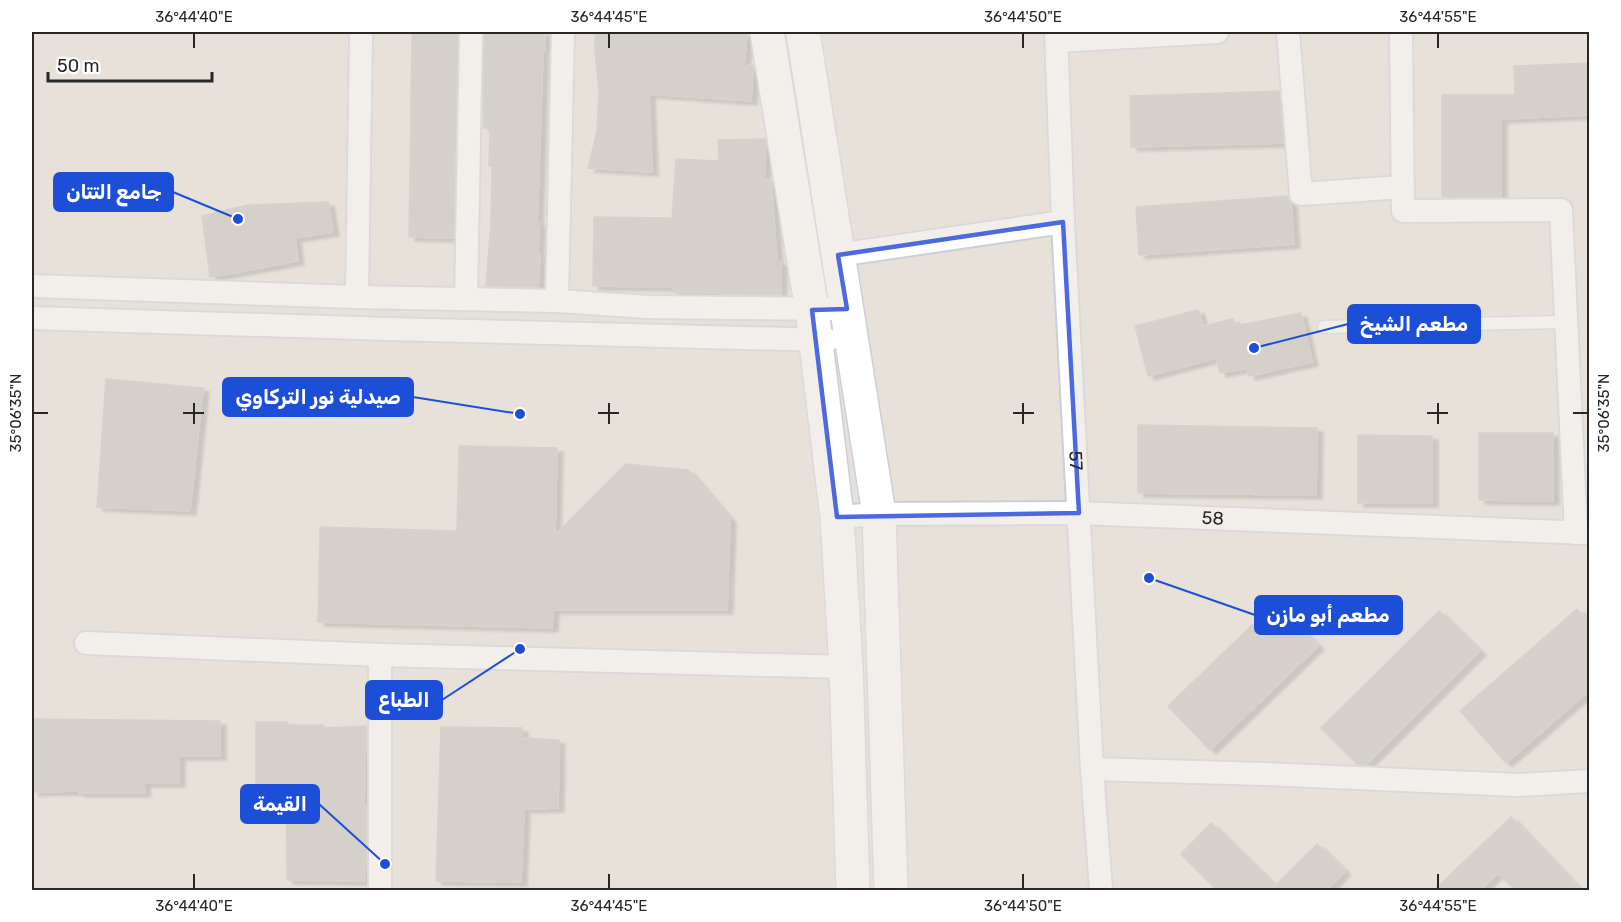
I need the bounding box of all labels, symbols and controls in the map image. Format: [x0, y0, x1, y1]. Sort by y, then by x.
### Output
text: 36°44'40"E [155, 8, 233, 26]
text: 36°44'45"E [571, 8, 647, 26]
text: 36°44'50"E [984, 8, 1062, 26]
text: 36°44'55"E [1399, 8, 1477, 26]
scale bar [48, 45, 212, 83]
text: 50 m [57, 55, 100, 77]
callout: جامع التتان [54, 173, 173, 211]
text: جامع التتان [66, 180, 162, 207]
callout: مطعم الشيخ [1348, 305, 1480, 343]
text: مطعم الشيخ [1360, 312, 1468, 338]
text: 35°06'35"N [7, 373, 25, 453]
text: 35°06'35"N [1595, 373, 1613, 453]
callout: صيدلية نور التركاوي [223, 378, 413, 416]
text: صيدلية نور التركاوي [235, 385, 401, 411]
street label: 57 [1064, 450, 1087, 471]
street label: 58 [1201, 507, 1224, 530]
callout: مطعم أبو مازن [1255, 596, 1402, 634]
text: مطعم أبو مازن [1266, 603, 1390, 628]
callout: الطباع [366, 681, 442, 719]
text: الطباع [378, 688, 430, 714]
callout: القيمة [241, 785, 319, 823]
text: القيمة [253, 792, 307, 816]
text: 36°44'40"E [155, 897, 233, 915]
text: 36°44'45"E [571, 897, 647, 915]
text: 36°44'50"E [984, 897, 1062, 915]
text: 36°44'55"E [1399, 897, 1477, 915]

